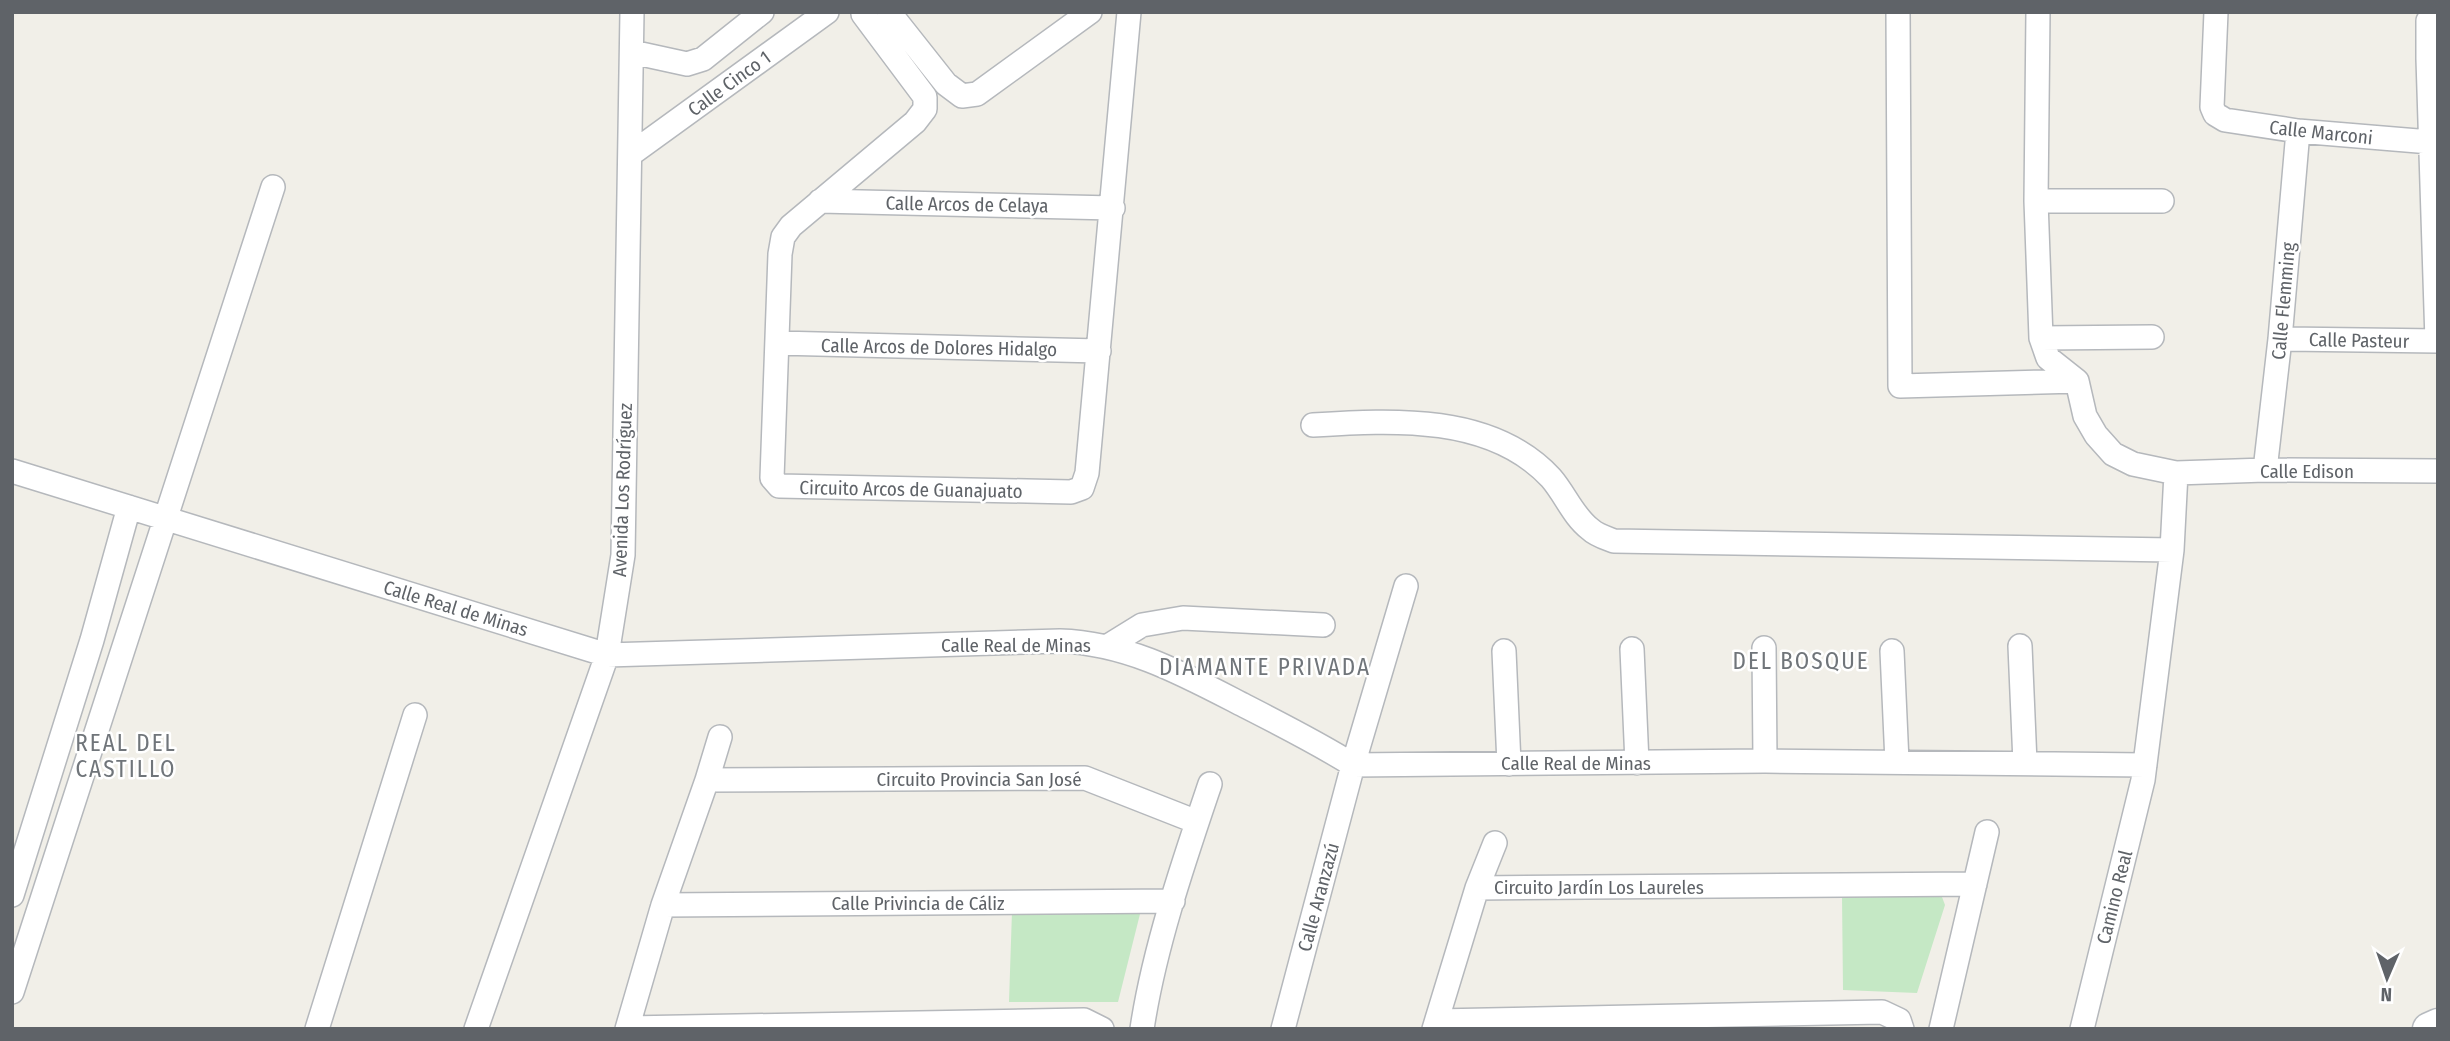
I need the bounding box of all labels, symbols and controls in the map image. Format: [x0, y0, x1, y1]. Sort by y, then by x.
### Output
street label: Calle Cinco 1 [684, 46, 775, 121]
street label: Calle Marconi [2268, 116, 2374, 149]
street label: Calle Arcos de Celaya [885, 192, 1049, 217]
street label: Calle Flemming [2267, 241, 2300, 361]
street label: Calle Pasteur [2309, 328, 2410, 353]
street label: Calle Arcos de Dolores Hidalgo [821, 334, 1057, 361]
street label: Avenida Los Rodríguez [608, 402, 637, 577]
street label: Calle Edison [2260, 460, 2354, 483]
street label: Circuito Arcos de Guanajuato [799, 476, 1023, 503]
street label: Calle Real de Minas [381, 576, 531, 641]
street label: Calle Real de Minas [941, 634, 1091, 657]
district label: DEL BOSQUE [1733, 647, 1869, 675]
district label: DIAMANTE PRIVADA [1159, 653, 1371, 681]
district label: REAL DEL CASTILLO [75, 729, 177, 783]
street label: Calle Real de Minas [1501, 752, 1651, 775]
street label: Circuito Provincia San José [876, 768, 1082, 791]
street label: Calle Aranzazú [1293, 840, 1344, 954]
street label: Camino Real [2092, 848, 2137, 947]
street label: Circuito Jardín Los Laureles [1494, 876, 1704, 899]
street label: Calle Privincia de Cáliz [831, 892, 1005, 915]
north arrow [2352, 943, 2422, 1013]
text: N [2380, 983, 2393, 1006]

